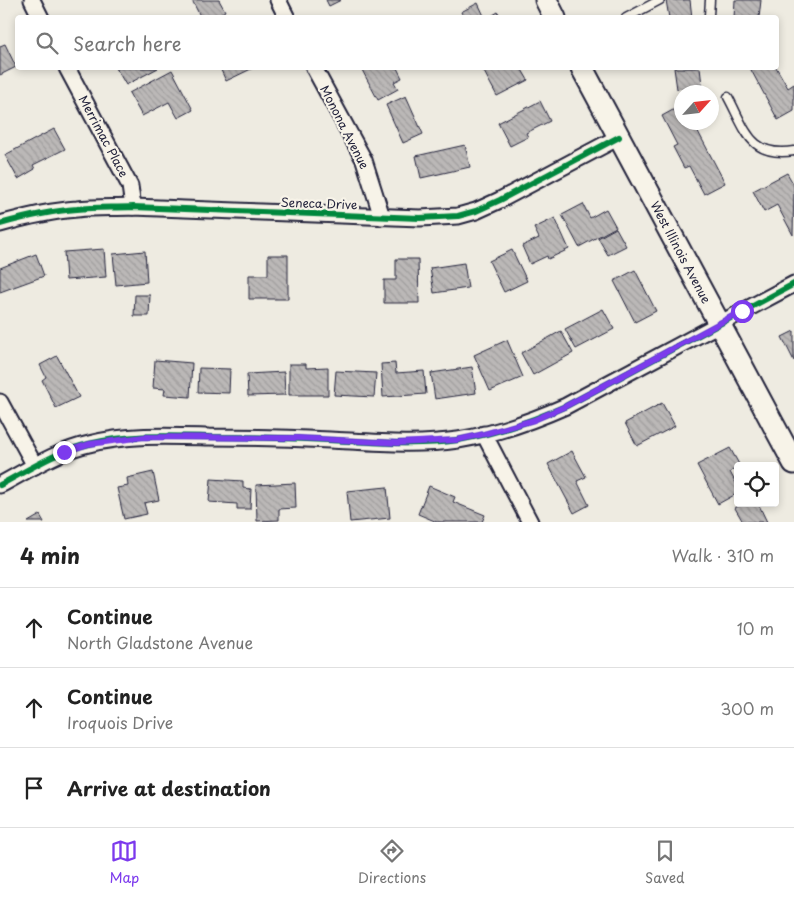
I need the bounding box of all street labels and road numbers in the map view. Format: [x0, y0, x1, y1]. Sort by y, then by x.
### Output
street label: Monona Avenue [316, 82, 374, 172]
street label: Merrimac Place [75, 92, 133, 180]
street label: Seneca Drive [280, 193, 358, 213]
street label: West Illinois Avenue [646, 198, 716, 307]

